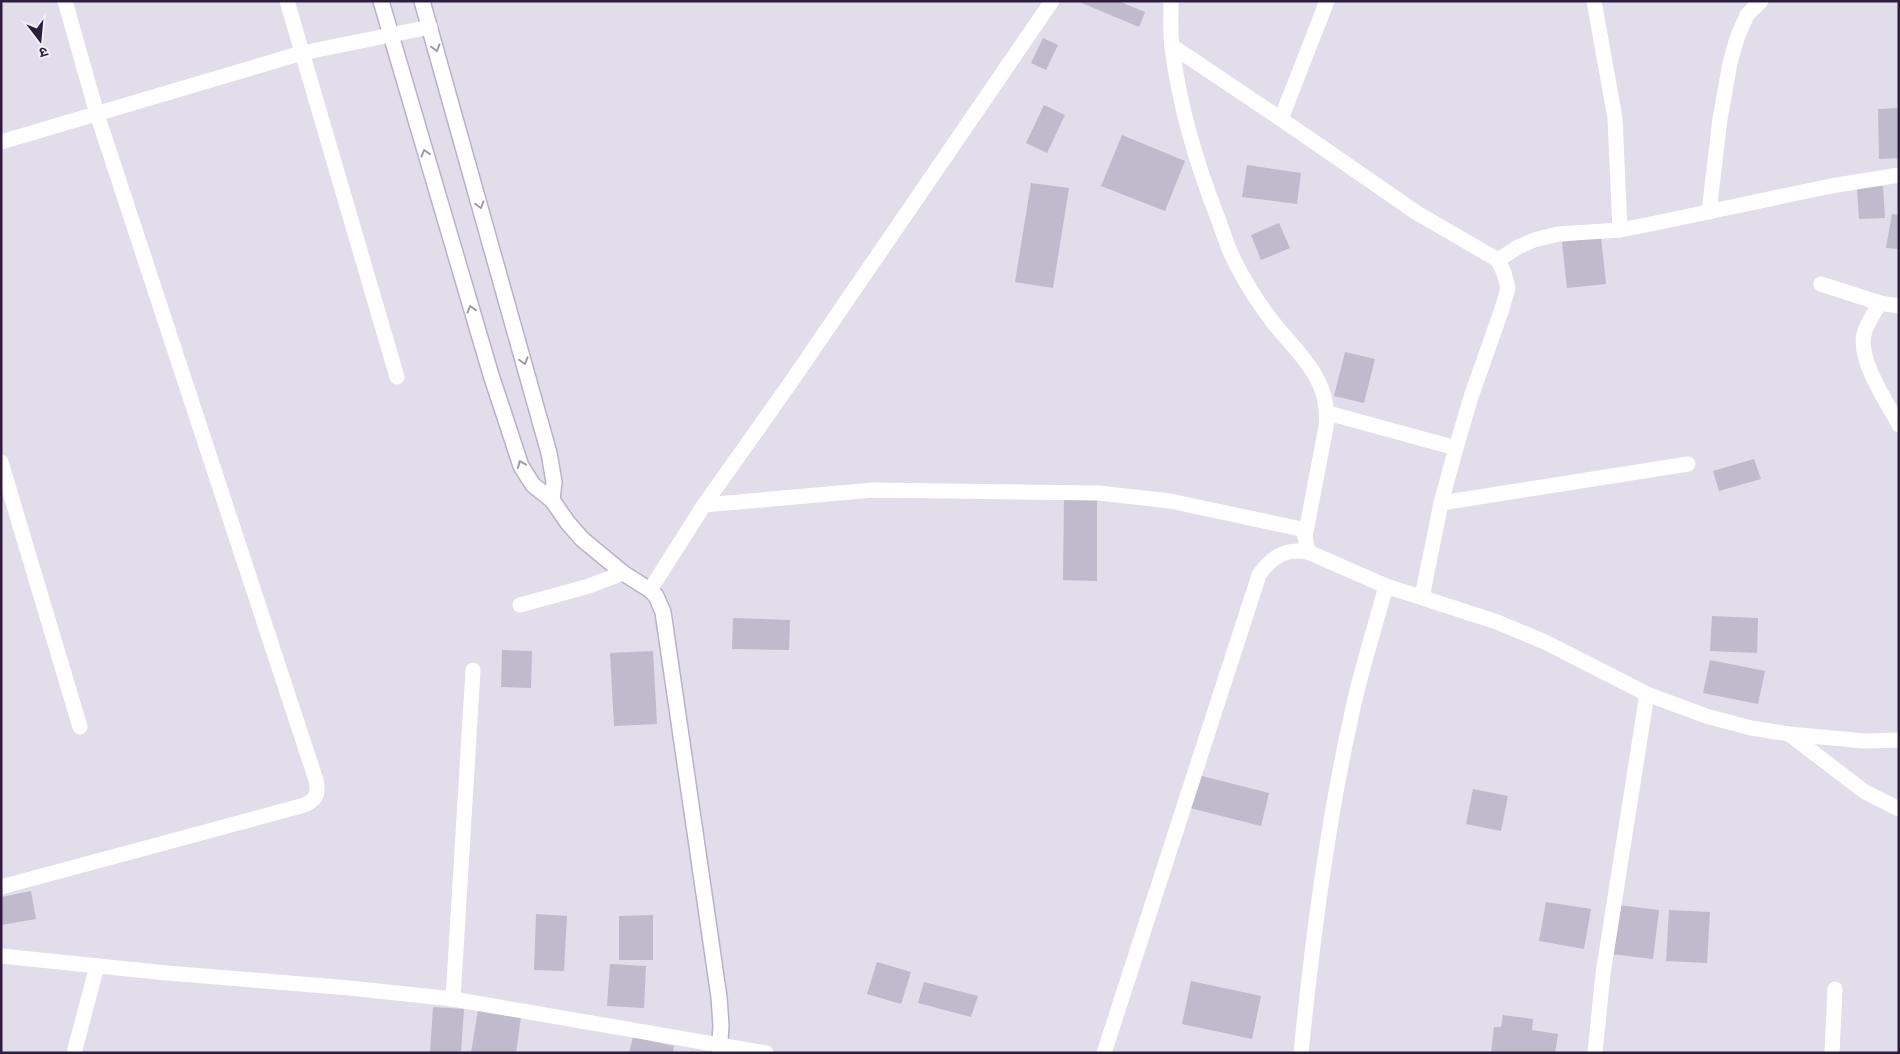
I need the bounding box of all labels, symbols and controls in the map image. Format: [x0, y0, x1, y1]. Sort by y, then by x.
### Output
north arrow [15, 15, 65, 65]
text: उ [37, 44, 50, 62]
one-way arrow [430, 44, 440, 52]
one-way arrow [420, 150, 430, 158]
one-way arrow [474, 200, 484, 208]
one-way arrow [467, 305, 477, 314]
one-way arrow [518, 356, 528, 365]
one-way arrow [516, 460, 527, 469]

